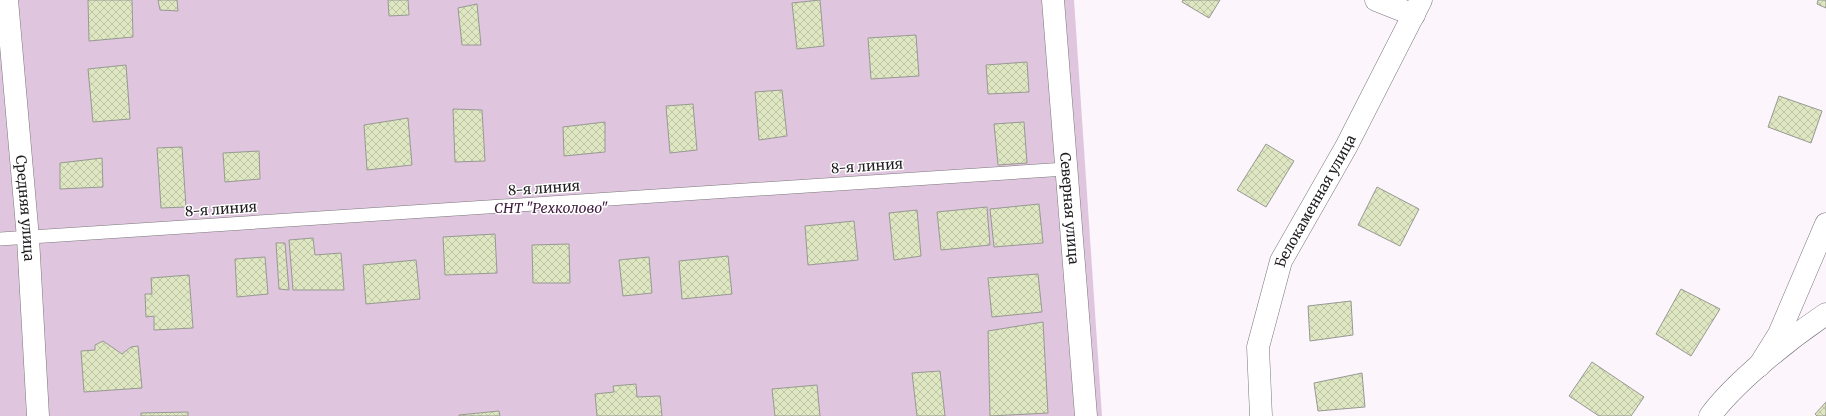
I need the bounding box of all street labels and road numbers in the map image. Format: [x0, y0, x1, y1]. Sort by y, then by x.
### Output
street label: Белокаменная улица [1271, 131, 1360, 269]
street label: Северная улица [1056, 152, 1083, 266]
street label: Средняя улица [12, 154, 38, 262]
street label: 8-я линия [830, 154, 904, 178]
street label: 8-я линия [507, 176, 581, 200]
street label: 8-я линия [184, 197, 258, 221]

